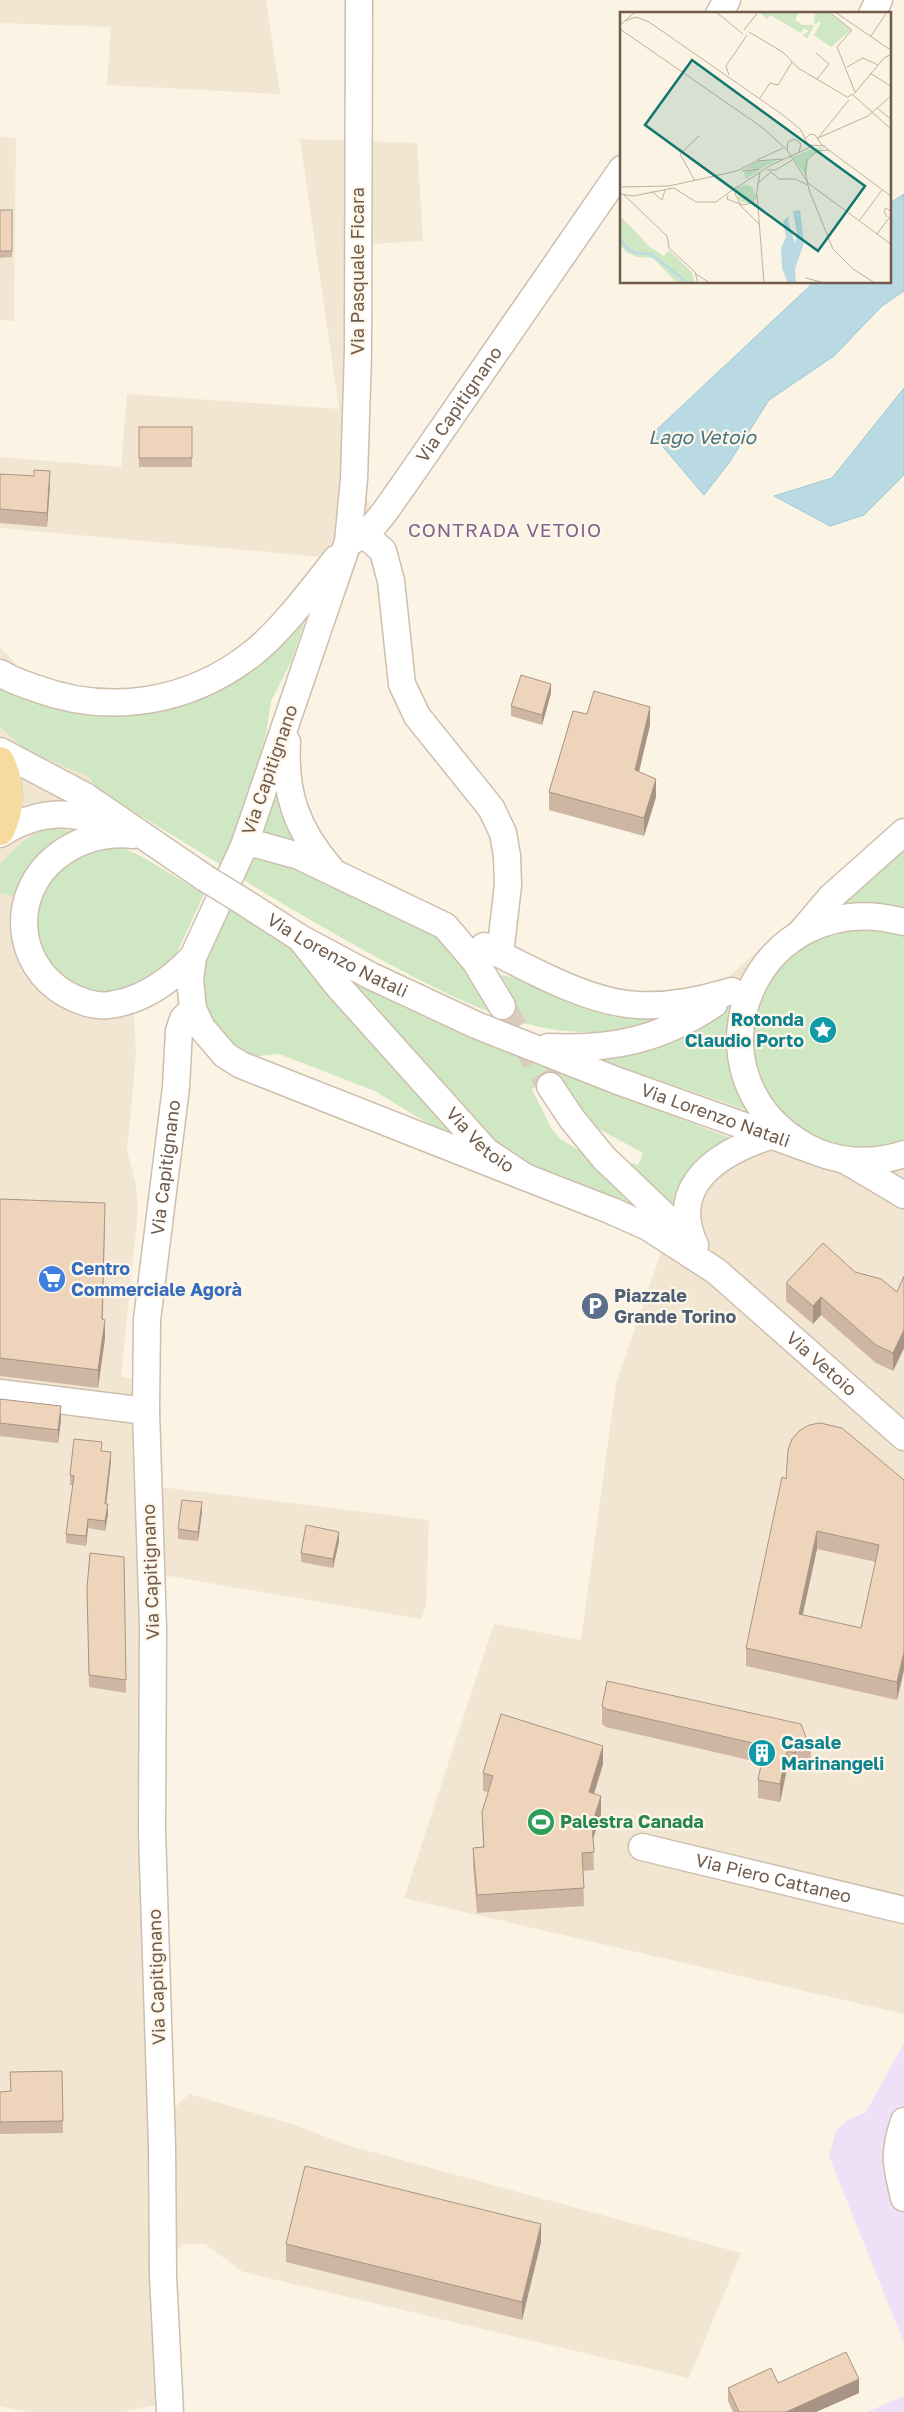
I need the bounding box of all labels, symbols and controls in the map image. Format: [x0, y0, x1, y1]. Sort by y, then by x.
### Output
inset map [620, 12, 892, 284]
street label: Via Pasquale Ficara [346, 187, 368, 355]
street label: Via Capitignano [411, 342, 506, 466]
water label: Lago Vetoio [648, 425, 757, 448]
district label: CONTRADA VETOIO [408, 518, 602, 541]
street label: Via Capitignano [237, 702, 302, 838]
street label: Via Lorenzo Natali [263, 908, 412, 1002]
place label: Rotonda Claudio Porto [685, 1008, 804, 1051]
place icon: Rotonda Claudio Porto [808, 1015, 838, 1045]
street label: Via Lorenzo Natali [638, 1078, 793, 1151]
street label: Via Capitignano [146, 1099, 184, 1236]
street label: Via Vetoio [442, 1102, 519, 1177]
place label: Centro Commerciale Agorà [71, 1257, 242, 1300]
supermarket icon: Centro Commerciale Agorà [37, 1264, 67, 1294]
place label: Piazzale Grande Torino [614, 1284, 736, 1327]
parking icon: Piazzale Grande Torino [580, 1291, 610, 1321]
street label: Via Vetoio [782, 1326, 862, 1400]
street label: Via Capitignano [137, 1504, 163, 1640]
place label: Casale Marinangeli [781, 1731, 884, 1774]
building icon: Casale Marinangeli [747, 1738, 777, 1768]
sports icon: Palestra Canada [526, 1807, 556, 1837]
place label: Palestra Canada [560, 1810, 704, 1832]
street label: Via Piero Cattaneo [693, 1848, 854, 1907]
street label: Via Capitignano [143, 1909, 169, 2045]

